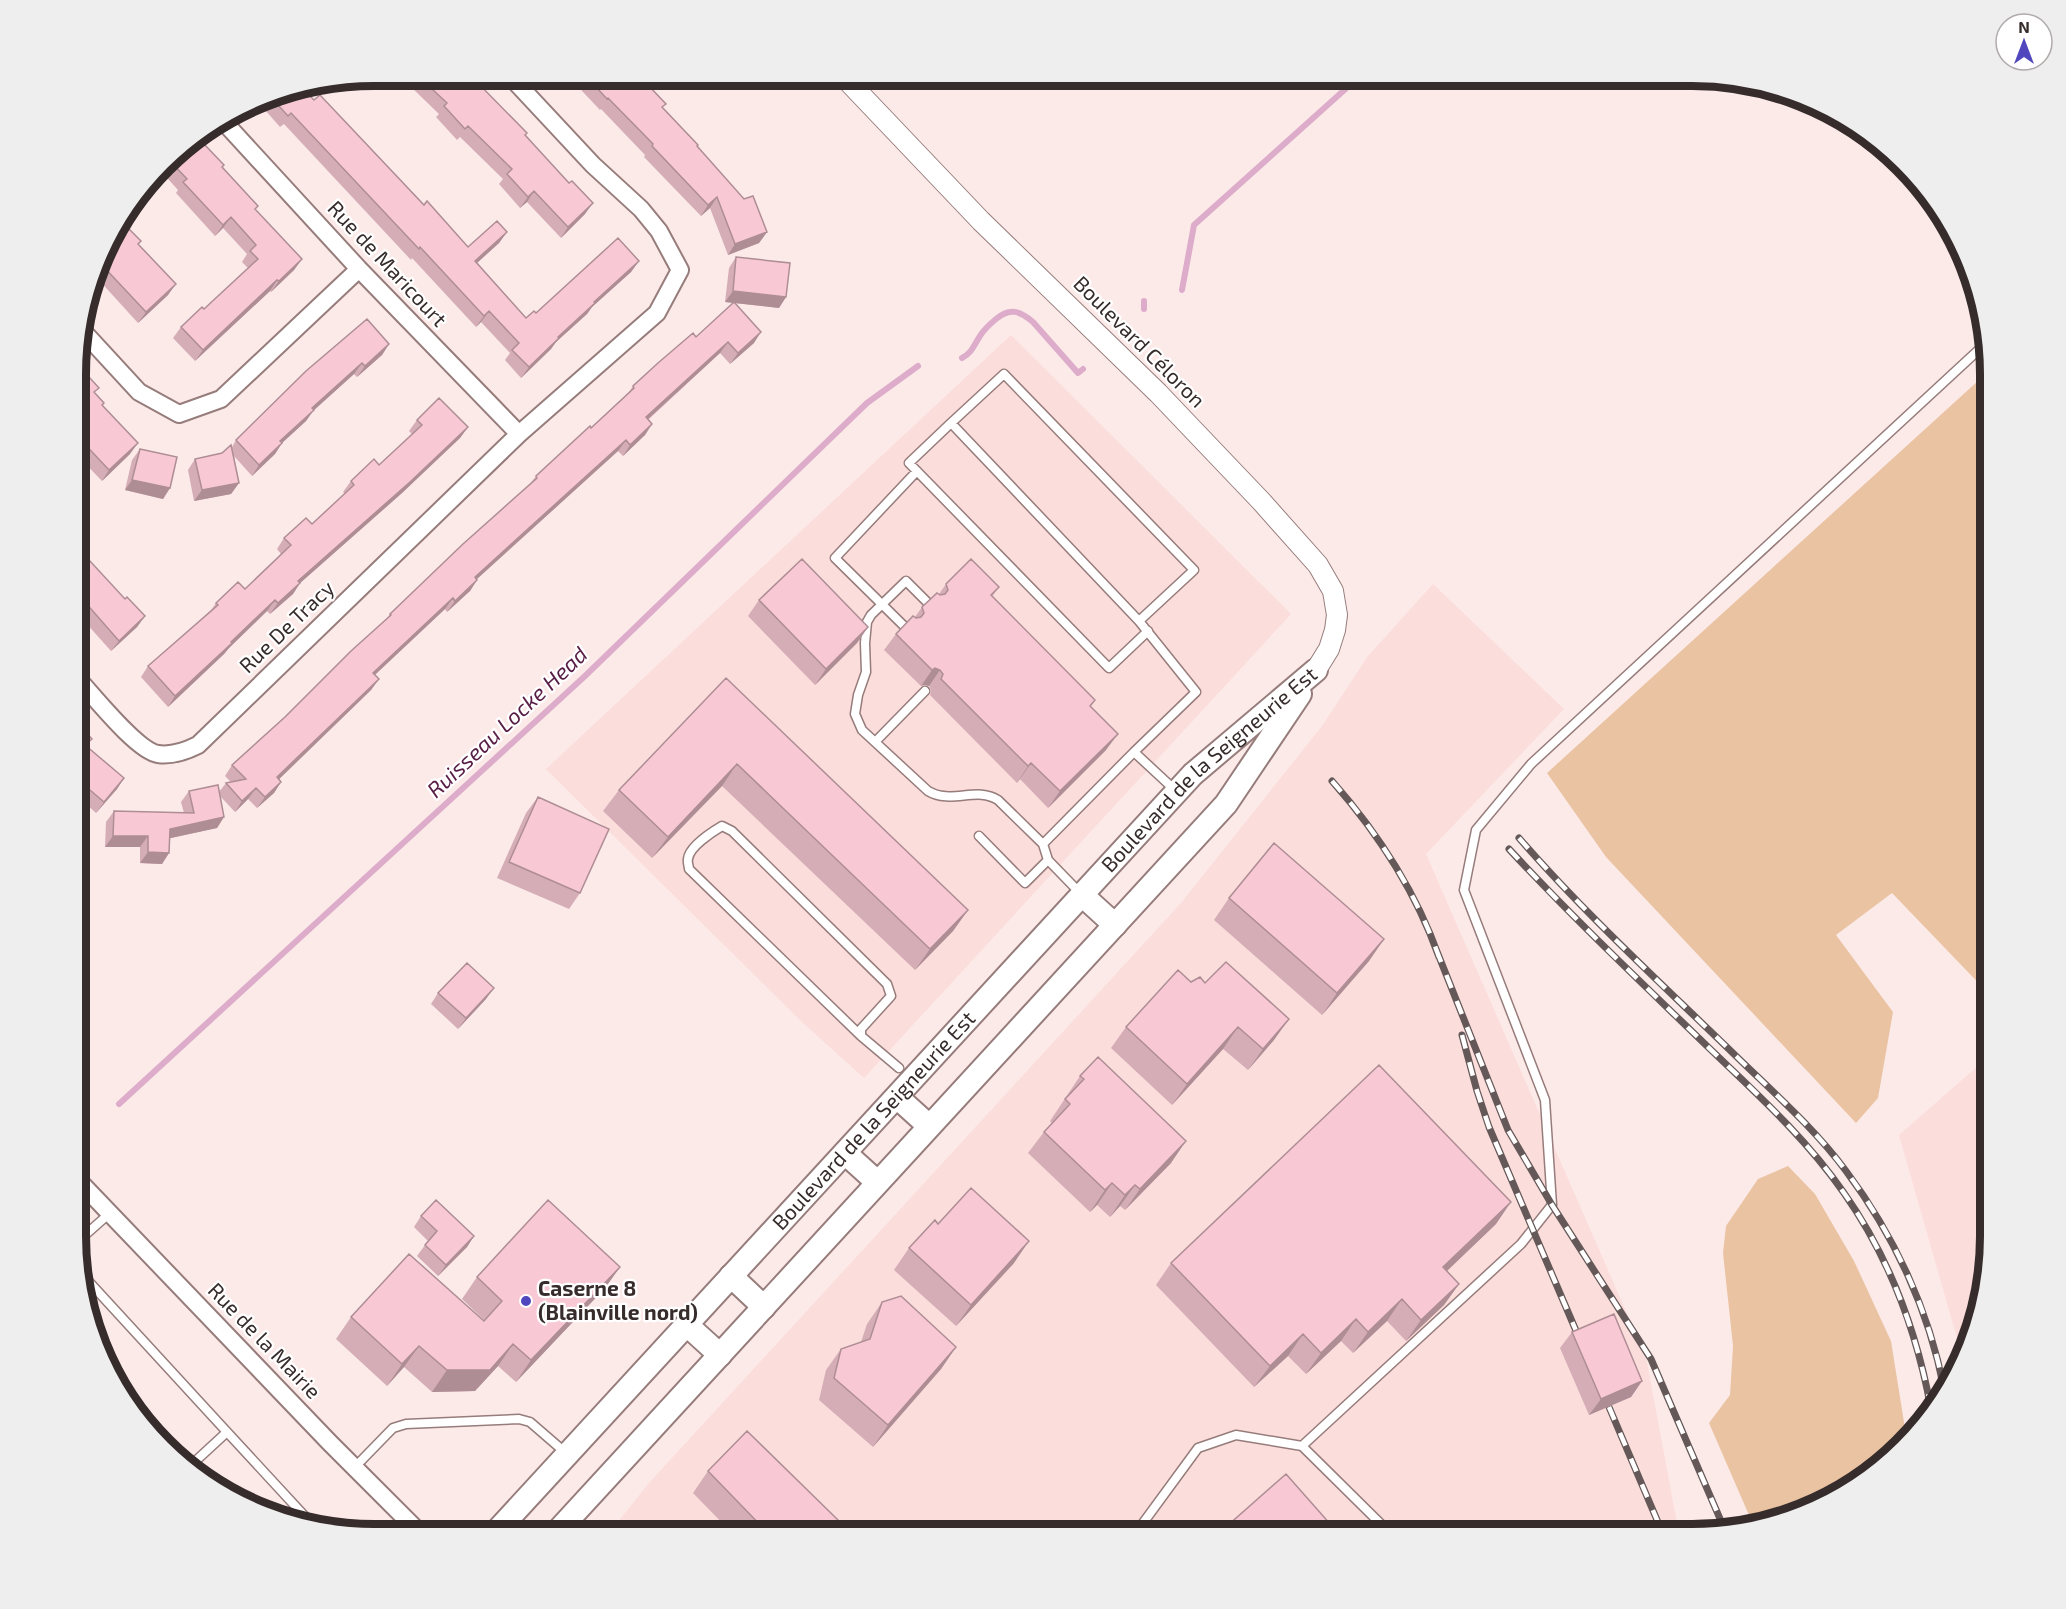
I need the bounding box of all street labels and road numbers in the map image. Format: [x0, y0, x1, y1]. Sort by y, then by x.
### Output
street label: Rue de Maricourt [323, 195, 453, 331]
street label: Boulevard Céloron [1069, 270, 1211, 412]
street label: Rue De Tracy [233, 575, 338, 677]
street label: Boulevard de la Seigneurie Est [1095, 661, 1321, 876]
street label: Boulevard de la Seigneurie Est [766, 1005, 980, 1234]
street label: Rue de la Mairie [203, 1277, 327, 1403]

